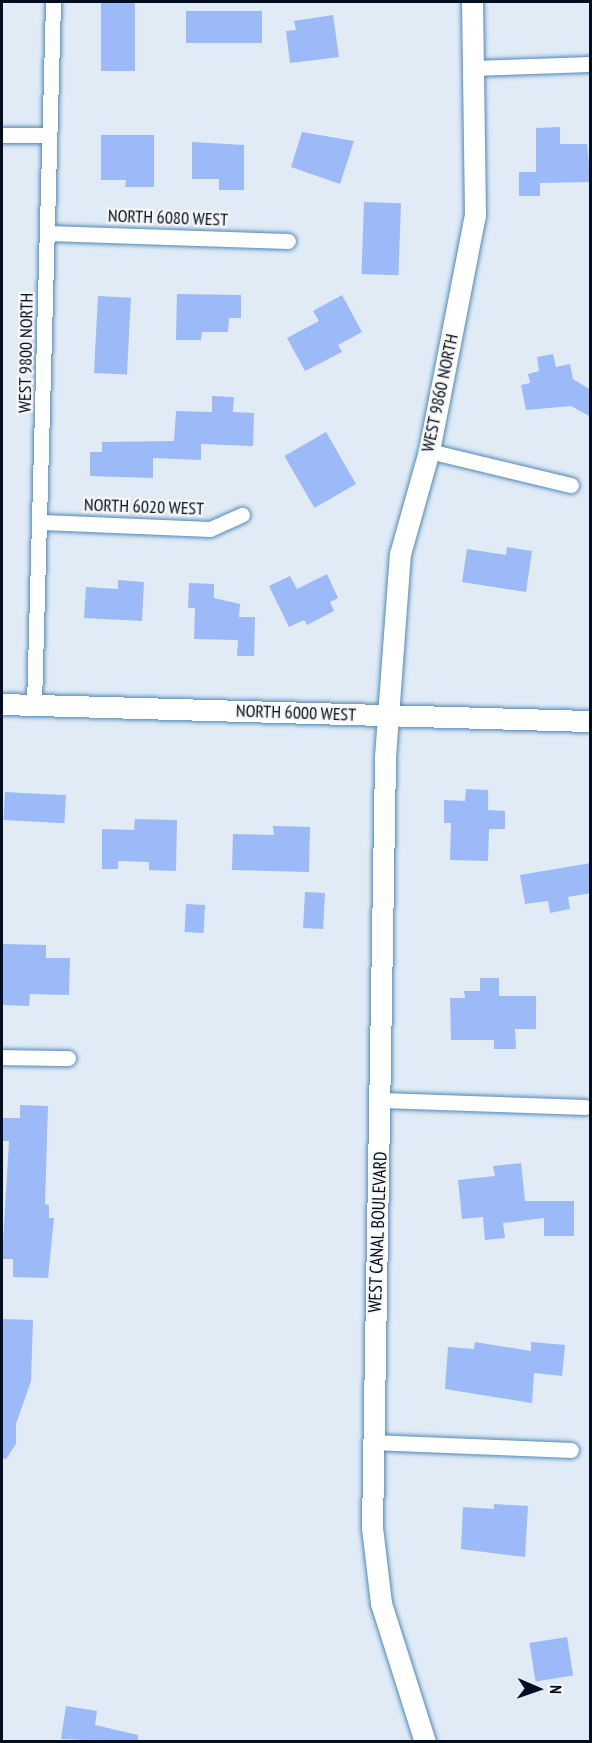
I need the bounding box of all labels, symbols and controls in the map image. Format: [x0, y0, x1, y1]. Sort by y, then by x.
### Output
street label: NORTH 6080 WEST [107, 205, 229, 231]
street label: WEST 9800 NORTH [14, 292, 38, 414]
street label: WEST 9860 NORTH [417, 332, 463, 454]
street label: NORTH 6020 WEST [83, 494, 205, 520]
street label: NORTH 6000 WEST [235, 700, 357, 726]
street label: WEST CANAL BOULEVARD [364, 1151, 392, 1313]
north arrow [508, 1659, 568, 1719]
text: N [546, 1685, 566, 1694]

